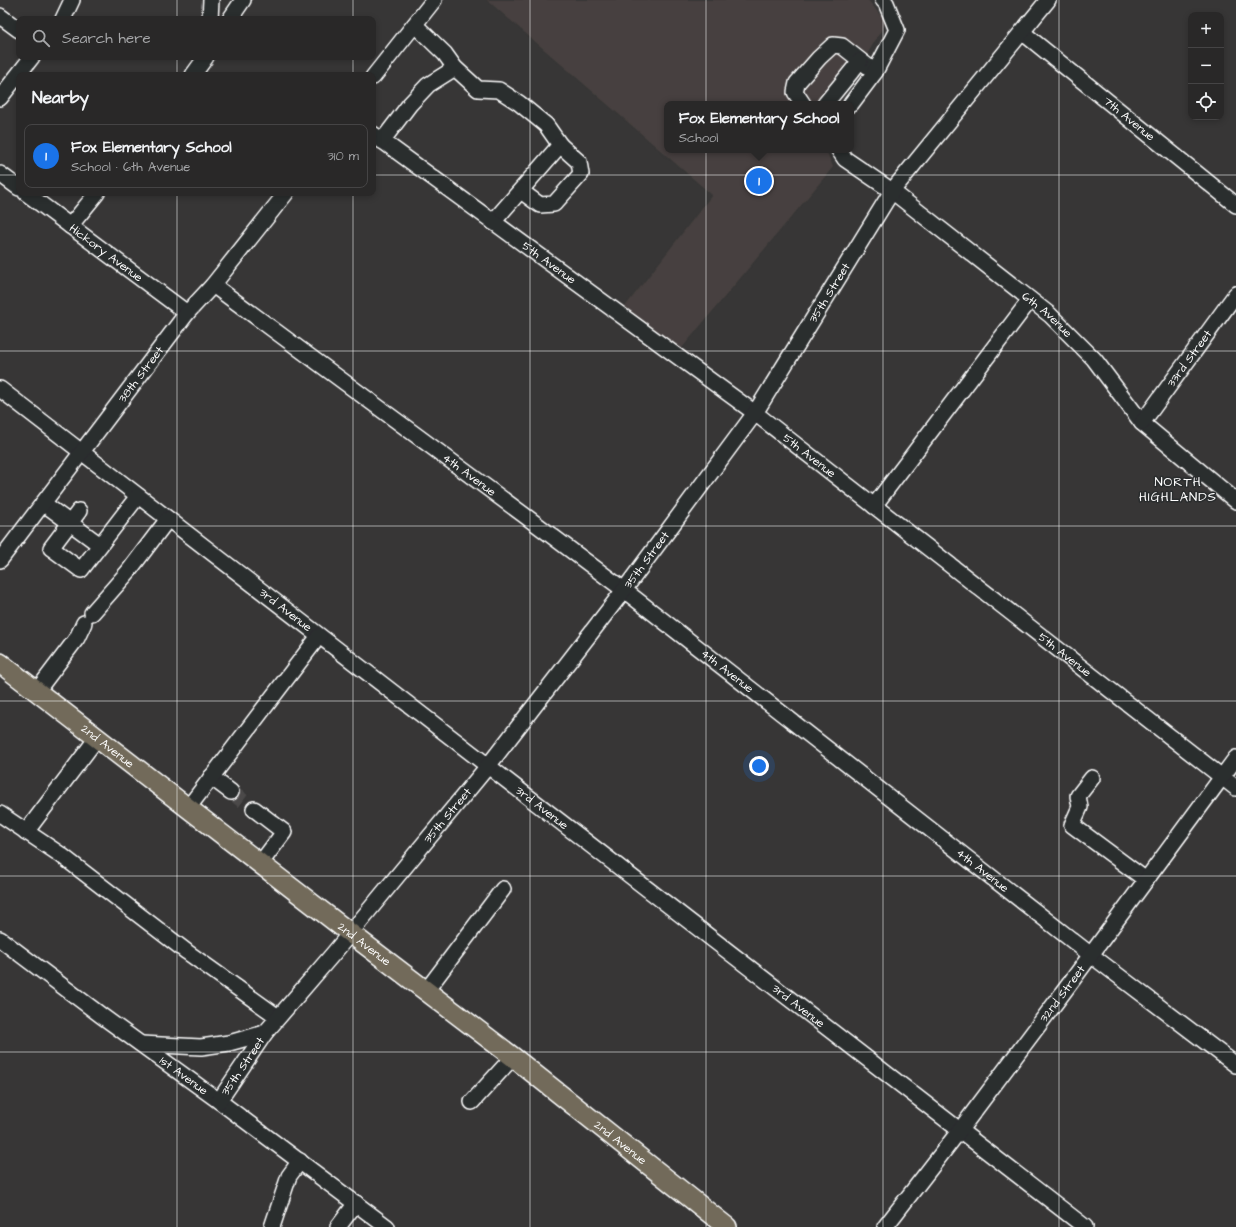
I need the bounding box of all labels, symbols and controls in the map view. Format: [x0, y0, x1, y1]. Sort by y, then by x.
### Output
map controls [1188, 12, 1224, 120]
button: + [1188, 12, 1224, 48]
search box [16, 16, 376, 60]
icon: search [30, 27, 52, 49]
text: Search here [62, 28, 151, 49]
button: − [1188, 48, 1224, 84]
button: locate [1188, 84, 1224, 120]
text: Nearby [32, 86, 89, 110]
street label: 7th Avenue [1100, 93, 1159, 146]
popup [664, 101, 854, 153]
text: Fox Elementary School [679, 108, 839, 129]
text: School [679, 129, 718, 147]
text: Fox Elementary School [71, 137, 232, 158]
text: 1 [45, 147, 47, 165]
text: 310 m [327, 147, 359, 165]
text: School · 6th Avenue [71, 158, 190, 176]
pin: 1 [746, 166, 772, 196]
street label: Hickory Avenue [66, 220, 147, 287]
street label: 5th Avenue [518, 237, 580, 289]
street label: 35th Street [805, 260, 855, 326]
street label: 6th Avenue [1018, 288, 1076, 342]
street label: 33rd Street [1163, 326, 1216, 391]
street label: 38th Street [114, 343, 168, 406]
street label: 5th Avenue [779, 430, 840, 482]
street label: 4th Avenue [439, 450, 500, 501]
district label: NORTH HIGHLANDS [1139, 473, 1217, 506]
street label: 35th Street [620, 528, 674, 592]
street label: 3rd Avenue [255, 584, 316, 636]
street label: 5th Avenue [1034, 629, 1095, 681]
street label: 4th Avenue [697, 645, 757, 698]
street label: 2nd Avenue [77, 721, 138, 773]
your location [749, 756, 769, 776]
street label: 3rd Avenue [512, 782, 572, 834]
street label: 35th Street [420, 784, 476, 847]
street label: 4th Avenue [952, 845, 1013, 897]
street label: 2nd Avenue [334, 918, 395, 970]
street label: 32nd Street [1036, 962, 1089, 1026]
street label: 3rd Avenue [768, 980, 829, 1032]
street label: 35th Street [217, 1034, 269, 1099]
street label: 1st Avenue [156, 1052, 212, 1100]
street label: 2nd Avenue [590, 1116, 650, 1169]

